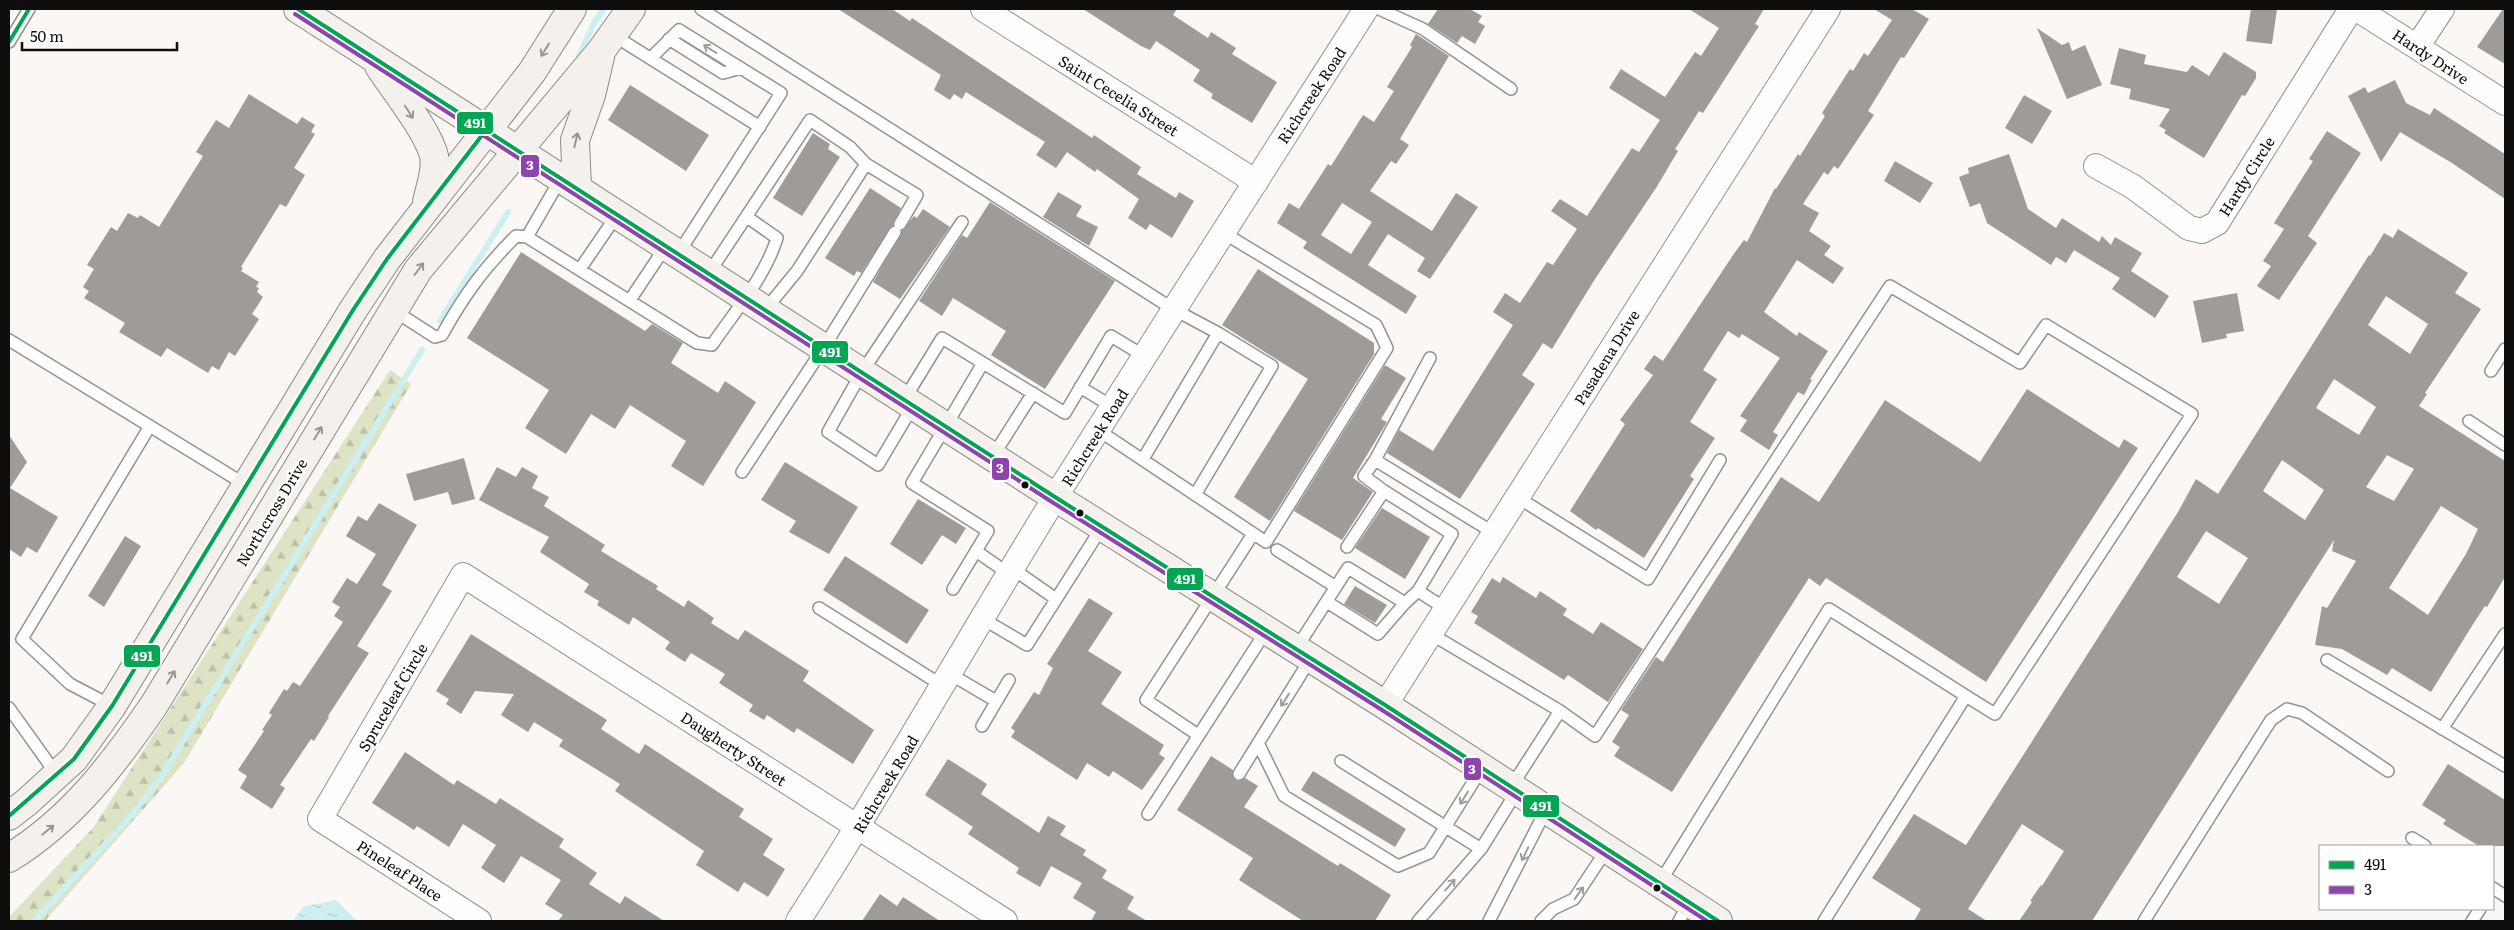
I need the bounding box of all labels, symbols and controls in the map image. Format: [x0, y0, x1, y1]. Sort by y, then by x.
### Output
scale bar [22, 20, 178, 52]
street label: Hardy Drive [2388, 23, 2474, 90]
text: 50 m [30, 24, 64, 47]
street label: Richcreek Road [1271, 42, 1351, 148]
one-way arrow [540, 43, 551, 57]
one-way arrow [703, 44, 717, 54]
street label: Saint Cecelia Street [1055, 49, 1183, 141]
one-way arrow [404, 105, 414, 119]
line badge: 491 [456, 111, 494, 135]
text: 491 [464, 112, 486, 132]
street label: Hardy Circle [2212, 131, 2280, 220]
one-way arrow [572, 132, 581, 148]
line badge: 3 [520, 154, 540, 178]
text: 3 [526, 154, 534, 174]
one-way arrow [414, 263, 425, 276]
street label: Pasadena Drive [1567, 305, 1645, 409]
line badge: 491 [811, 340, 849, 364]
text: 491 [819, 341, 841, 361]
street label: Richcreek Road [1055, 384, 1133, 490]
one-way arrow [314, 426, 324, 440]
street label: Northcross Drive [230, 453, 312, 570]
line badge: 3 [991, 457, 1010, 481]
text: 3 [996, 457, 1004, 477]
unlabelled marker [1020, 480, 1030, 490]
unlabelled marker [1075, 508, 1085, 518]
line badge: 491 [1166, 567, 1204, 591]
text: 491 [1174, 568, 1196, 588]
street label: Spruceleaf Circle [352, 638, 432, 755]
line badge: 491 [123, 644, 161, 668]
text: 491 [131, 645, 153, 665]
one-way arrow [166, 670, 176, 684]
one-way arrow [1280, 692, 1290, 706]
street label: Daugherty Street [677, 705, 791, 791]
street label: Richcreek Road [846, 730, 924, 838]
line badge: 3 [1463, 757, 1482, 781]
text: 3 [1468, 758, 1476, 778]
one-way arrow [1458, 791, 1468, 805]
line badge: 491 [1522, 794, 1560, 818]
text: 491 [1530, 795, 1552, 815]
one-way arrow [42, 824, 55, 836]
street label: Pineleaf Place [353, 834, 448, 907]
legend [2319, 845, 2494, 910]
one-way arrow [1519, 846, 1529, 861]
text: 491 [2364, 852, 2386, 875]
text: 3 [2364, 877, 2372, 900]
one-way arrow [1445, 879, 1456, 892]
unlabelled marker [1652, 883, 1662, 893]
one-way arrow [1573, 887, 1584, 900]

